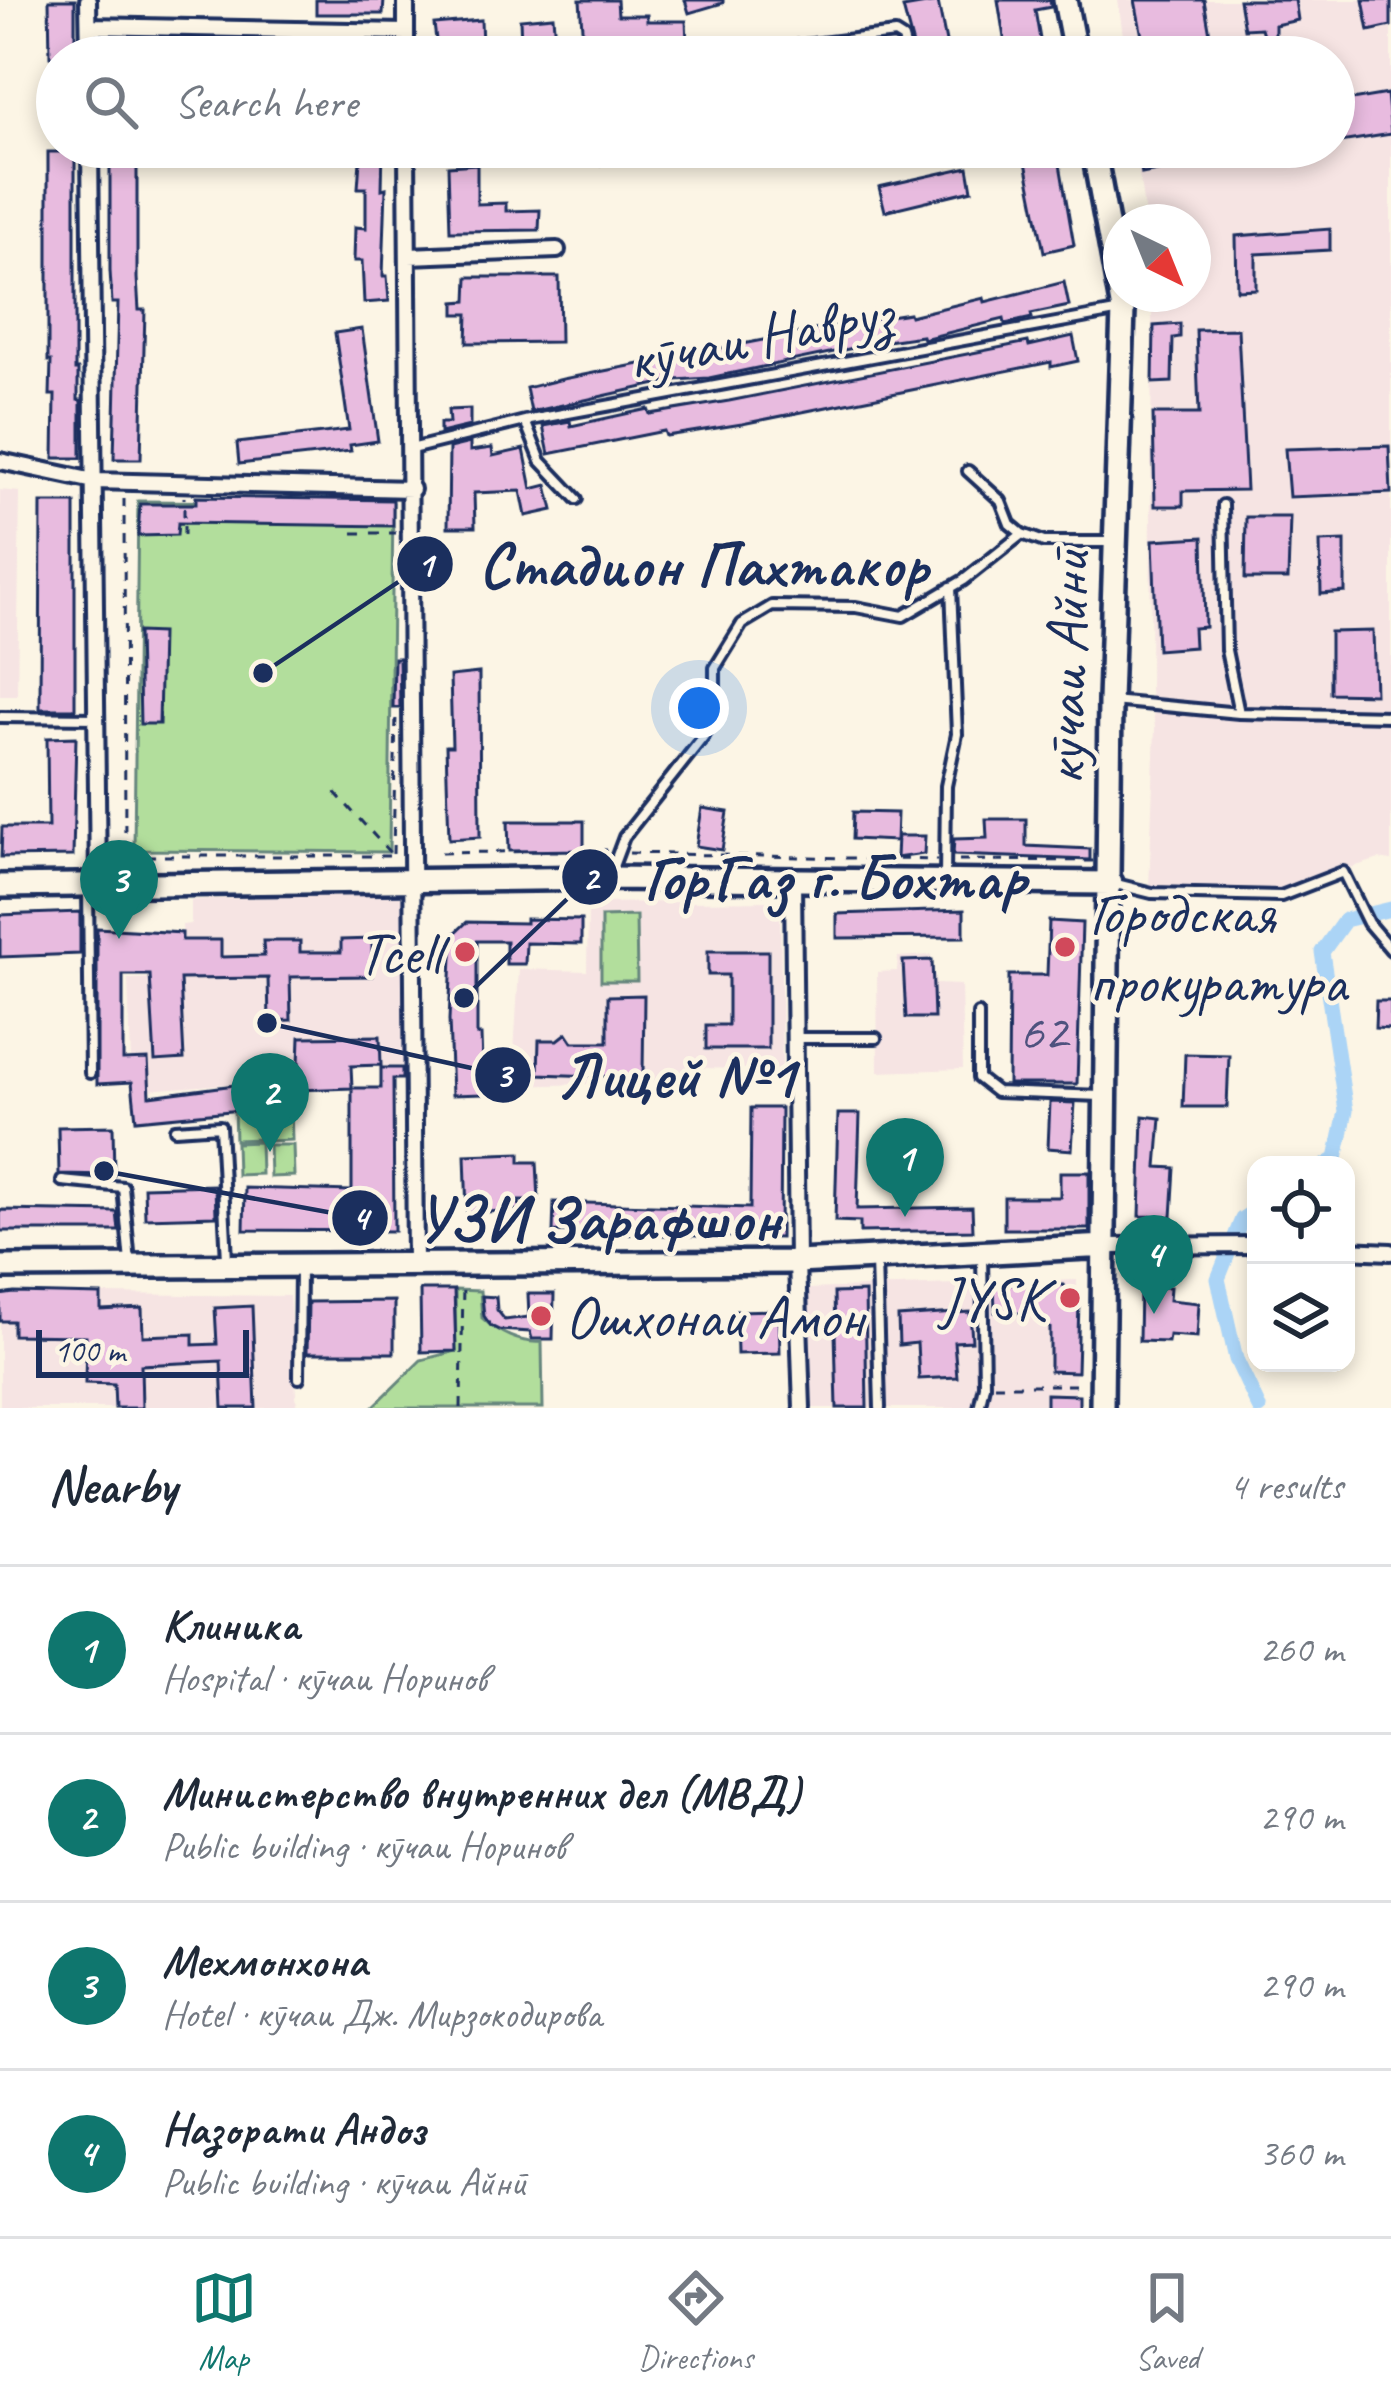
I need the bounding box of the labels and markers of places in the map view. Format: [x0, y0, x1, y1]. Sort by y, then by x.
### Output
callout: Стадион Пахтакор [395, 514, 952, 613]
callout: ГорГаз г. Бохтар [560, 828, 1051, 927]
pin: 3 [80, 840, 158, 939]
place label: Городская прокуратура [1089, 875, 1350, 1020]
place label: Tcell [357, 915, 451, 991]
marker: Городская прокуратура [1052, 934, 1078, 960]
marker: Tcell [452, 939, 478, 965]
callout: Лицей №1 [473, 1025, 819, 1124]
pin: 2 [231, 1053, 309, 1152]
pin: 1 [866, 1118, 944, 1217]
callout: УЗИ Зарафшон [330, 1168, 805, 1267]
pin: 4 [1115, 1215, 1193, 1314]
place label: JYSK [937, 1261, 1057, 1337]
place label: Ошхонаи Амон [565, 1279, 867, 1355]
marker: JYSK [1057, 1285, 1083, 1311]
marker: Ошхонаи Амон [528, 1303, 554, 1329]

